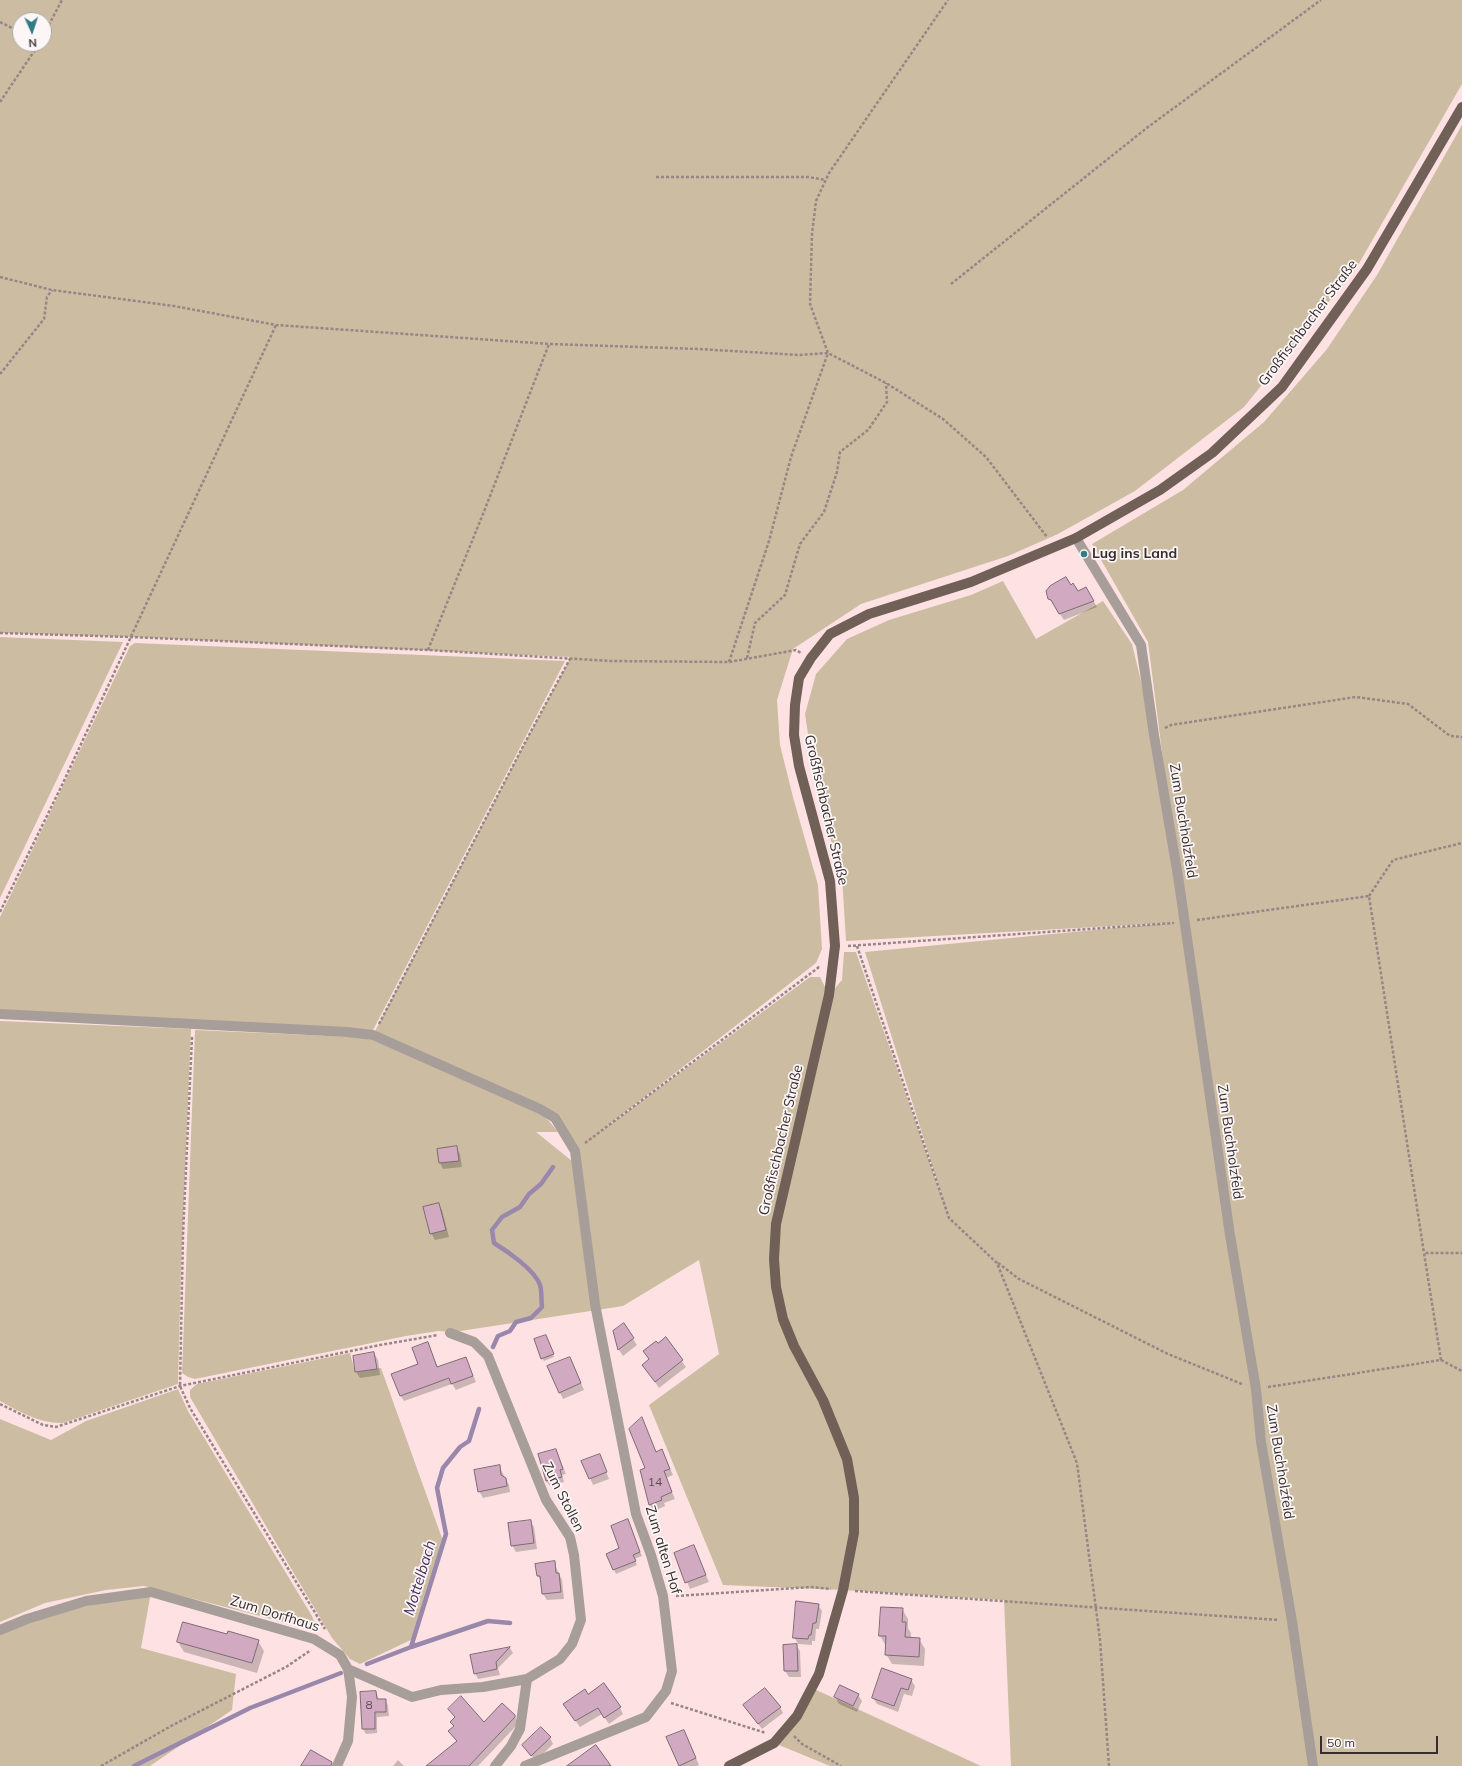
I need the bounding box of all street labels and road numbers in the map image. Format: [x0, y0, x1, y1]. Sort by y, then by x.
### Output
street label: Großfischbacher Straße [1255, 256, 1361, 390]
street label: Großfischbacher Straße [801, 733, 851, 887]
street label: Zum Buchholzfeld [1166, 763, 1200, 879]
street label: Großfischbacher Straße [756, 1063, 806, 1217]
street label: Zum Buchholzfeld [1214, 1084, 1246, 1200]
street label: Zum Buchholzfeld [1263, 1404, 1297, 1520]
street label: Zum Stollen [538, 1459, 588, 1535]
street label: Zum alten Hof [642, 1504, 684, 1596]
street label: Zum Dorfhaus [228, 1592, 322, 1636]

